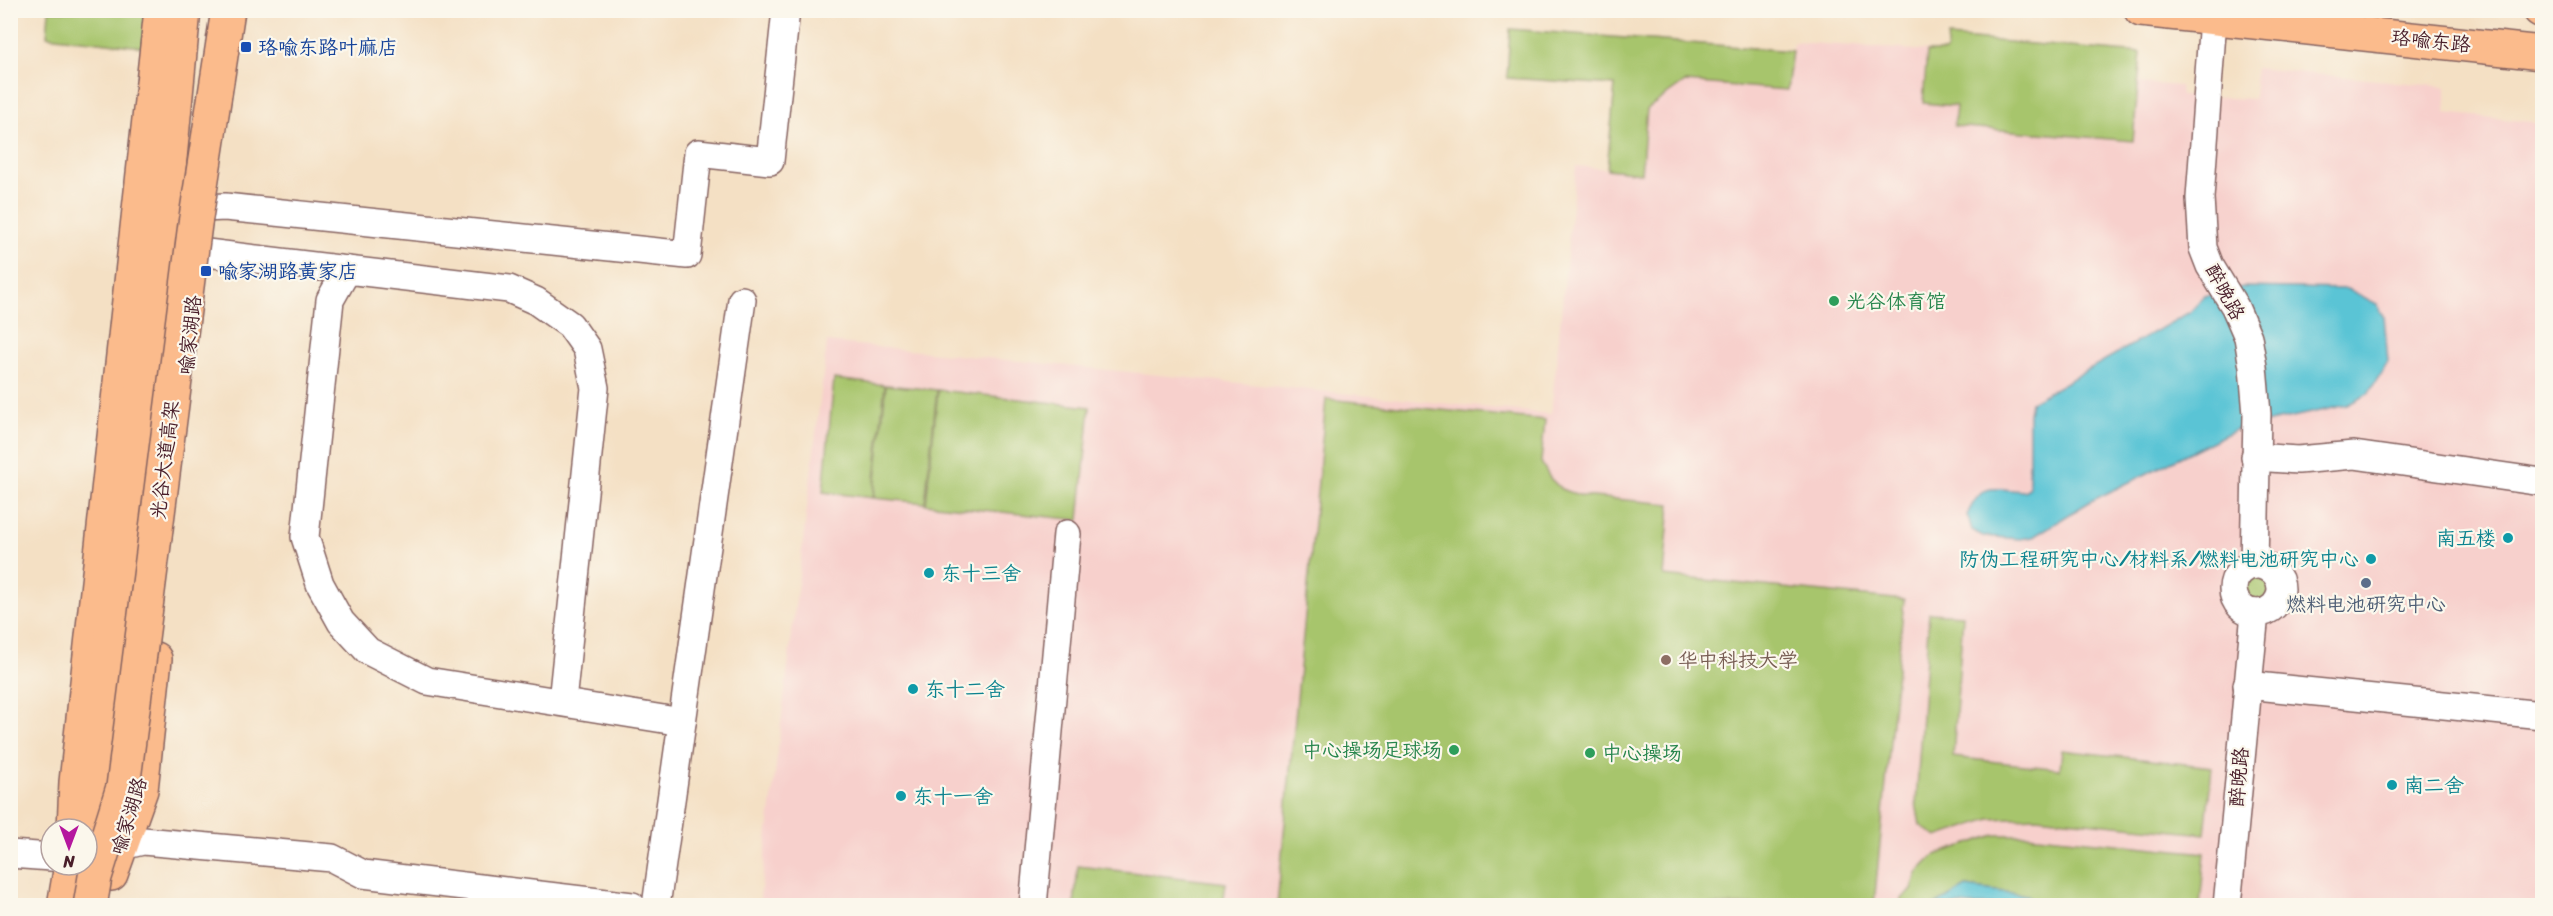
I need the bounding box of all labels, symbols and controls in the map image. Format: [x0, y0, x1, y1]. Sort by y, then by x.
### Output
street label: 珞喻东路 [2389, 19, 2474, 63]
place label: 珞喻东路叶麻店 [258, 30, 398, 65]
marker: 珞喻东路叶麻店 [239, 40, 253, 54]
place label: 喻家湖路黄家店 [218, 254, 358, 289]
street label: 醉晚路 [2195, 257, 2255, 328]
marker: 喻家湖路黄家店 [199, 264, 213, 278]
place label: 光谷体育馆 [1846, 284, 1946, 319]
street label: 喻家湖路 [168, 292, 212, 377]
marker: 光谷体育馆 [1827, 294, 1841, 308]
street label: 光谷大道高架 [140, 398, 190, 522]
place label: 南五楼 [2436, 521, 2496, 556]
marker: 南五楼 [2501, 531, 2515, 545]
place label: 防伪工程研究中心/材料系/燃料电池研究中心 [1959, 542, 2359, 577]
marker: 防伪工程研究中心/材料系/燃料电池研究中心 [2364, 552, 2378, 566]
place label: 东十三舍 [941, 556, 1021, 591]
marker: 东十三舍 [922, 566, 936, 580]
marker: 燃料电池研究中心 [2359, 576, 2373, 590]
place label: 燃料电池研究中心 [2286, 587, 2446, 622]
place label: 华中科技大学 [1678, 643, 1798, 678]
marker: 华中科技大学 [1659, 653, 1673, 667]
place label: 东十二舍 [925, 672, 1005, 707]
marker: 东十二舍 [906, 682, 920, 696]
place label: 中心操场足球场 [1302, 733, 1442, 768]
place label: 中心操场 [1602, 736, 1682, 771]
marker: 中心操场足球场 [1447, 743, 1461, 757]
street label: 醉晚路 [2219, 745, 2259, 808]
marker: 中心操场 [1583, 746, 1597, 760]
place label: 南二舍 [2404, 768, 2464, 803]
street label: 喻家湖路 [101, 772, 158, 859]
marker: 南二舍 [2385, 778, 2399, 792]
place label: 东十一舍 [913, 779, 993, 814]
marker: 东十一舍 [894, 789, 908, 803]
north arrow [39, 817, 99, 877]
text: N [63, 847, 76, 876]

